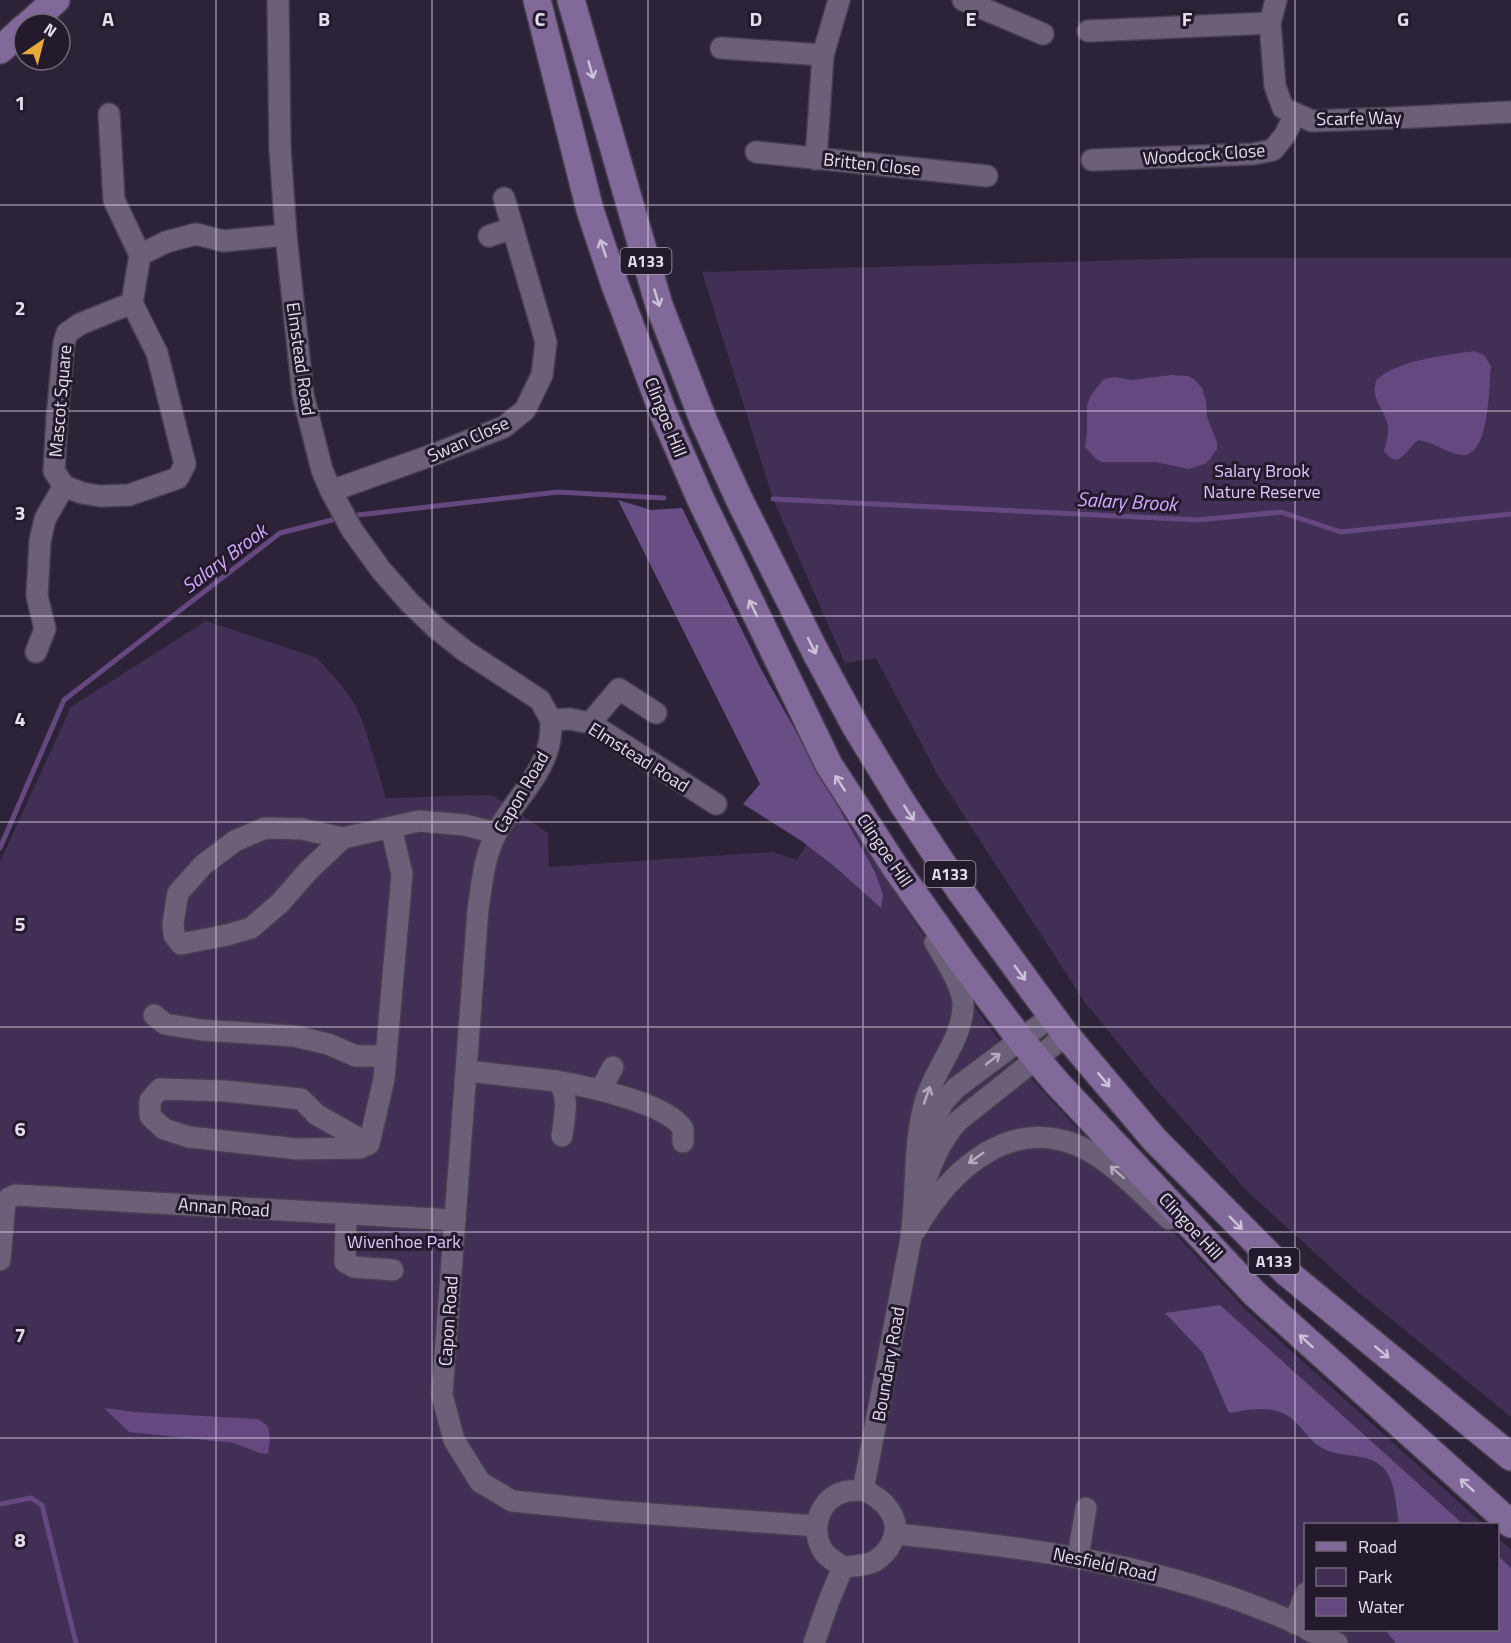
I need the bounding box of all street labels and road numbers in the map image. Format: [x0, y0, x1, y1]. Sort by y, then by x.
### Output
street label: Scarfe Way [1316, 104, 1402, 132]
street label: Woodcock Close [1142, 136, 1266, 172]
street label: Britten Close [822, 145, 922, 183]
road number: A133 [620, 248, 672, 274]
street label: Elmstead Road [280, 300, 322, 418]
street label: Mascot Square [42, 344, 78, 458]
street label: Clingoe Hill [638, 373, 694, 461]
street label: Swan Close [423, 409, 513, 469]
street label: Elmstead Road [583, 715, 695, 799]
street label: Capon Road [487, 746, 555, 838]
street label: Clingoe Hill [850, 808, 920, 892]
road number: A133 [924, 861, 976, 887]
street label: Clingoe Hill [1153, 1186, 1229, 1266]
street label: Annan Road [177, 1190, 271, 1224]
road number: A133 [1248, 1248, 1300, 1274]
street label: Capon Road [431, 1275, 465, 1367]
street label: Boundary Road [865, 1304, 911, 1424]
street label: Nesfield Road [1051, 1540, 1159, 1588]

